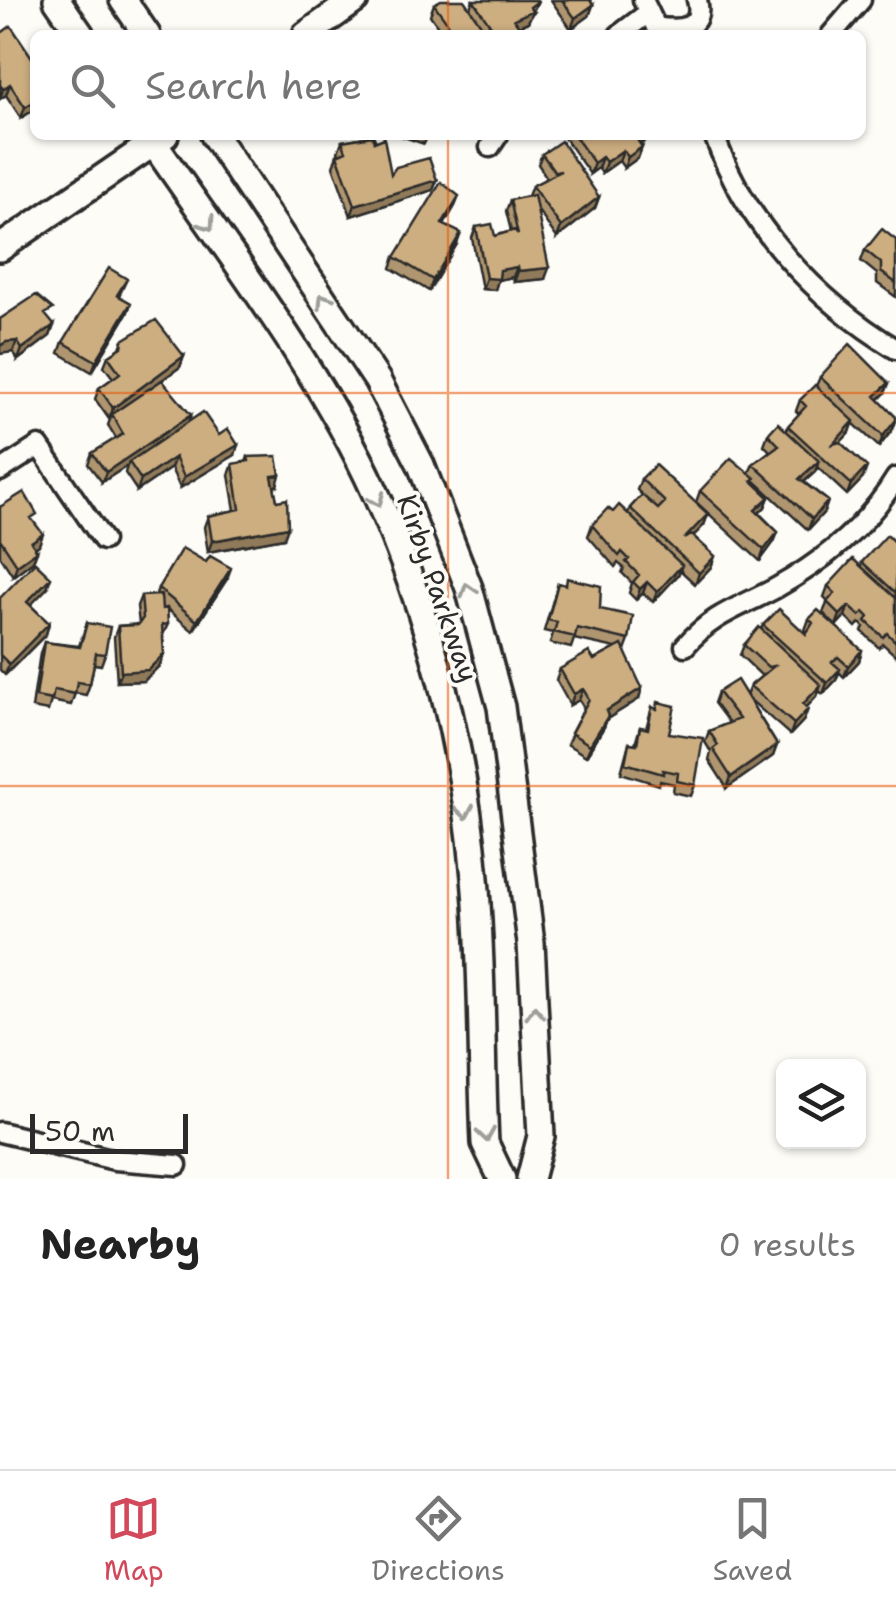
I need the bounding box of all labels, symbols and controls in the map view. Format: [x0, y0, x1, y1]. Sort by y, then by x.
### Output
search box [30, 30, 866, 140]
icon: search [65, 58, 120, 113]
text: Search here [145, 60, 362, 111]
one-way arrow [195, 213, 214, 231]
one-way arrow [318, 292, 336, 311]
street label: Kirby Parkway [388, 489, 488, 687]
one-way arrow [366, 491, 386, 508]
one-way arrow [460, 582, 480, 599]
one-way arrow [454, 804, 475, 820]
one-way arrow [525, 1005, 546, 1021]
map controls [776, 1059, 866, 1149]
button: layers [776, 1059, 866, 1149]
scale bar [30, 1109, 188, 1154]
text: 50 m [45, 1112, 115, 1150]
one-way arrow [475, 1127, 496, 1144]
text: Nearby [40, 1216, 200, 1272]
text: 0 results [719, 1223, 856, 1266]
tab: Map [104, 1491, 164, 1589]
tab: Directions [371, 1491, 505, 1589]
tab: Saved [713, 1491, 792, 1589]

